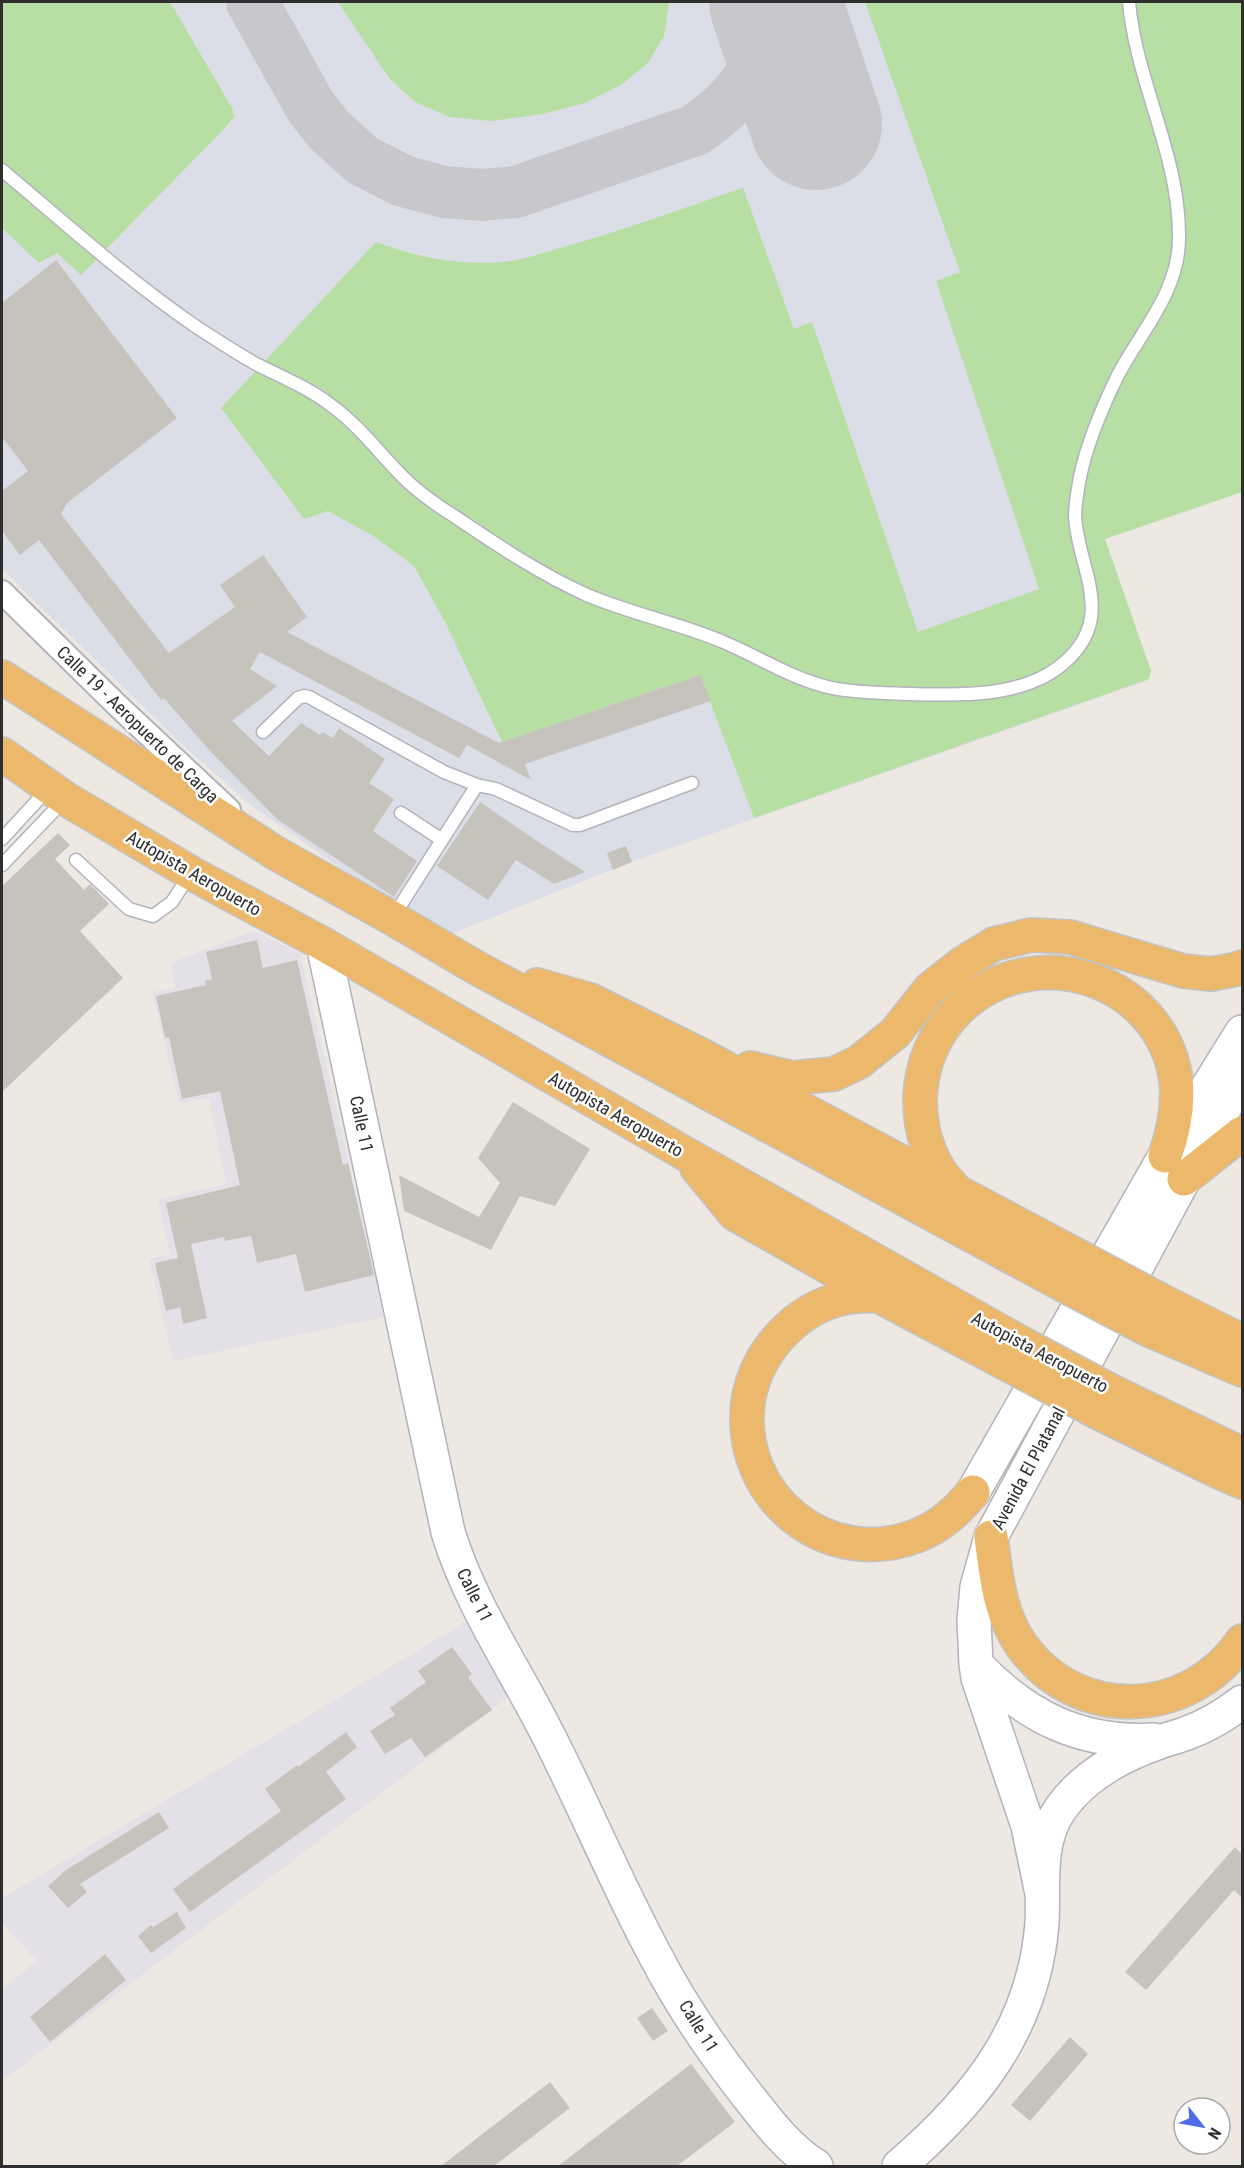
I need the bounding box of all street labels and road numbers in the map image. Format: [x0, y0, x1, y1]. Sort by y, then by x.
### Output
street label: Calle 19 - Aeropuerto de Carga [53, 641, 223, 807]
street label: Autopista Aeropuerto [123, 826, 265, 920]
street label: Autopista Aeropuerto [545, 1067, 687, 1161]
street label: Calle 11 [346, 1094, 378, 1154]
street label: Autopista Aeropuerto [968, 1307, 1112, 1397]
street label: Avenida El Platanal [987, 1403, 1069, 1533]
street label: Calle 11 [453, 1565, 497, 1625]
street label: Calle 11 [675, 1996, 723, 2056]

